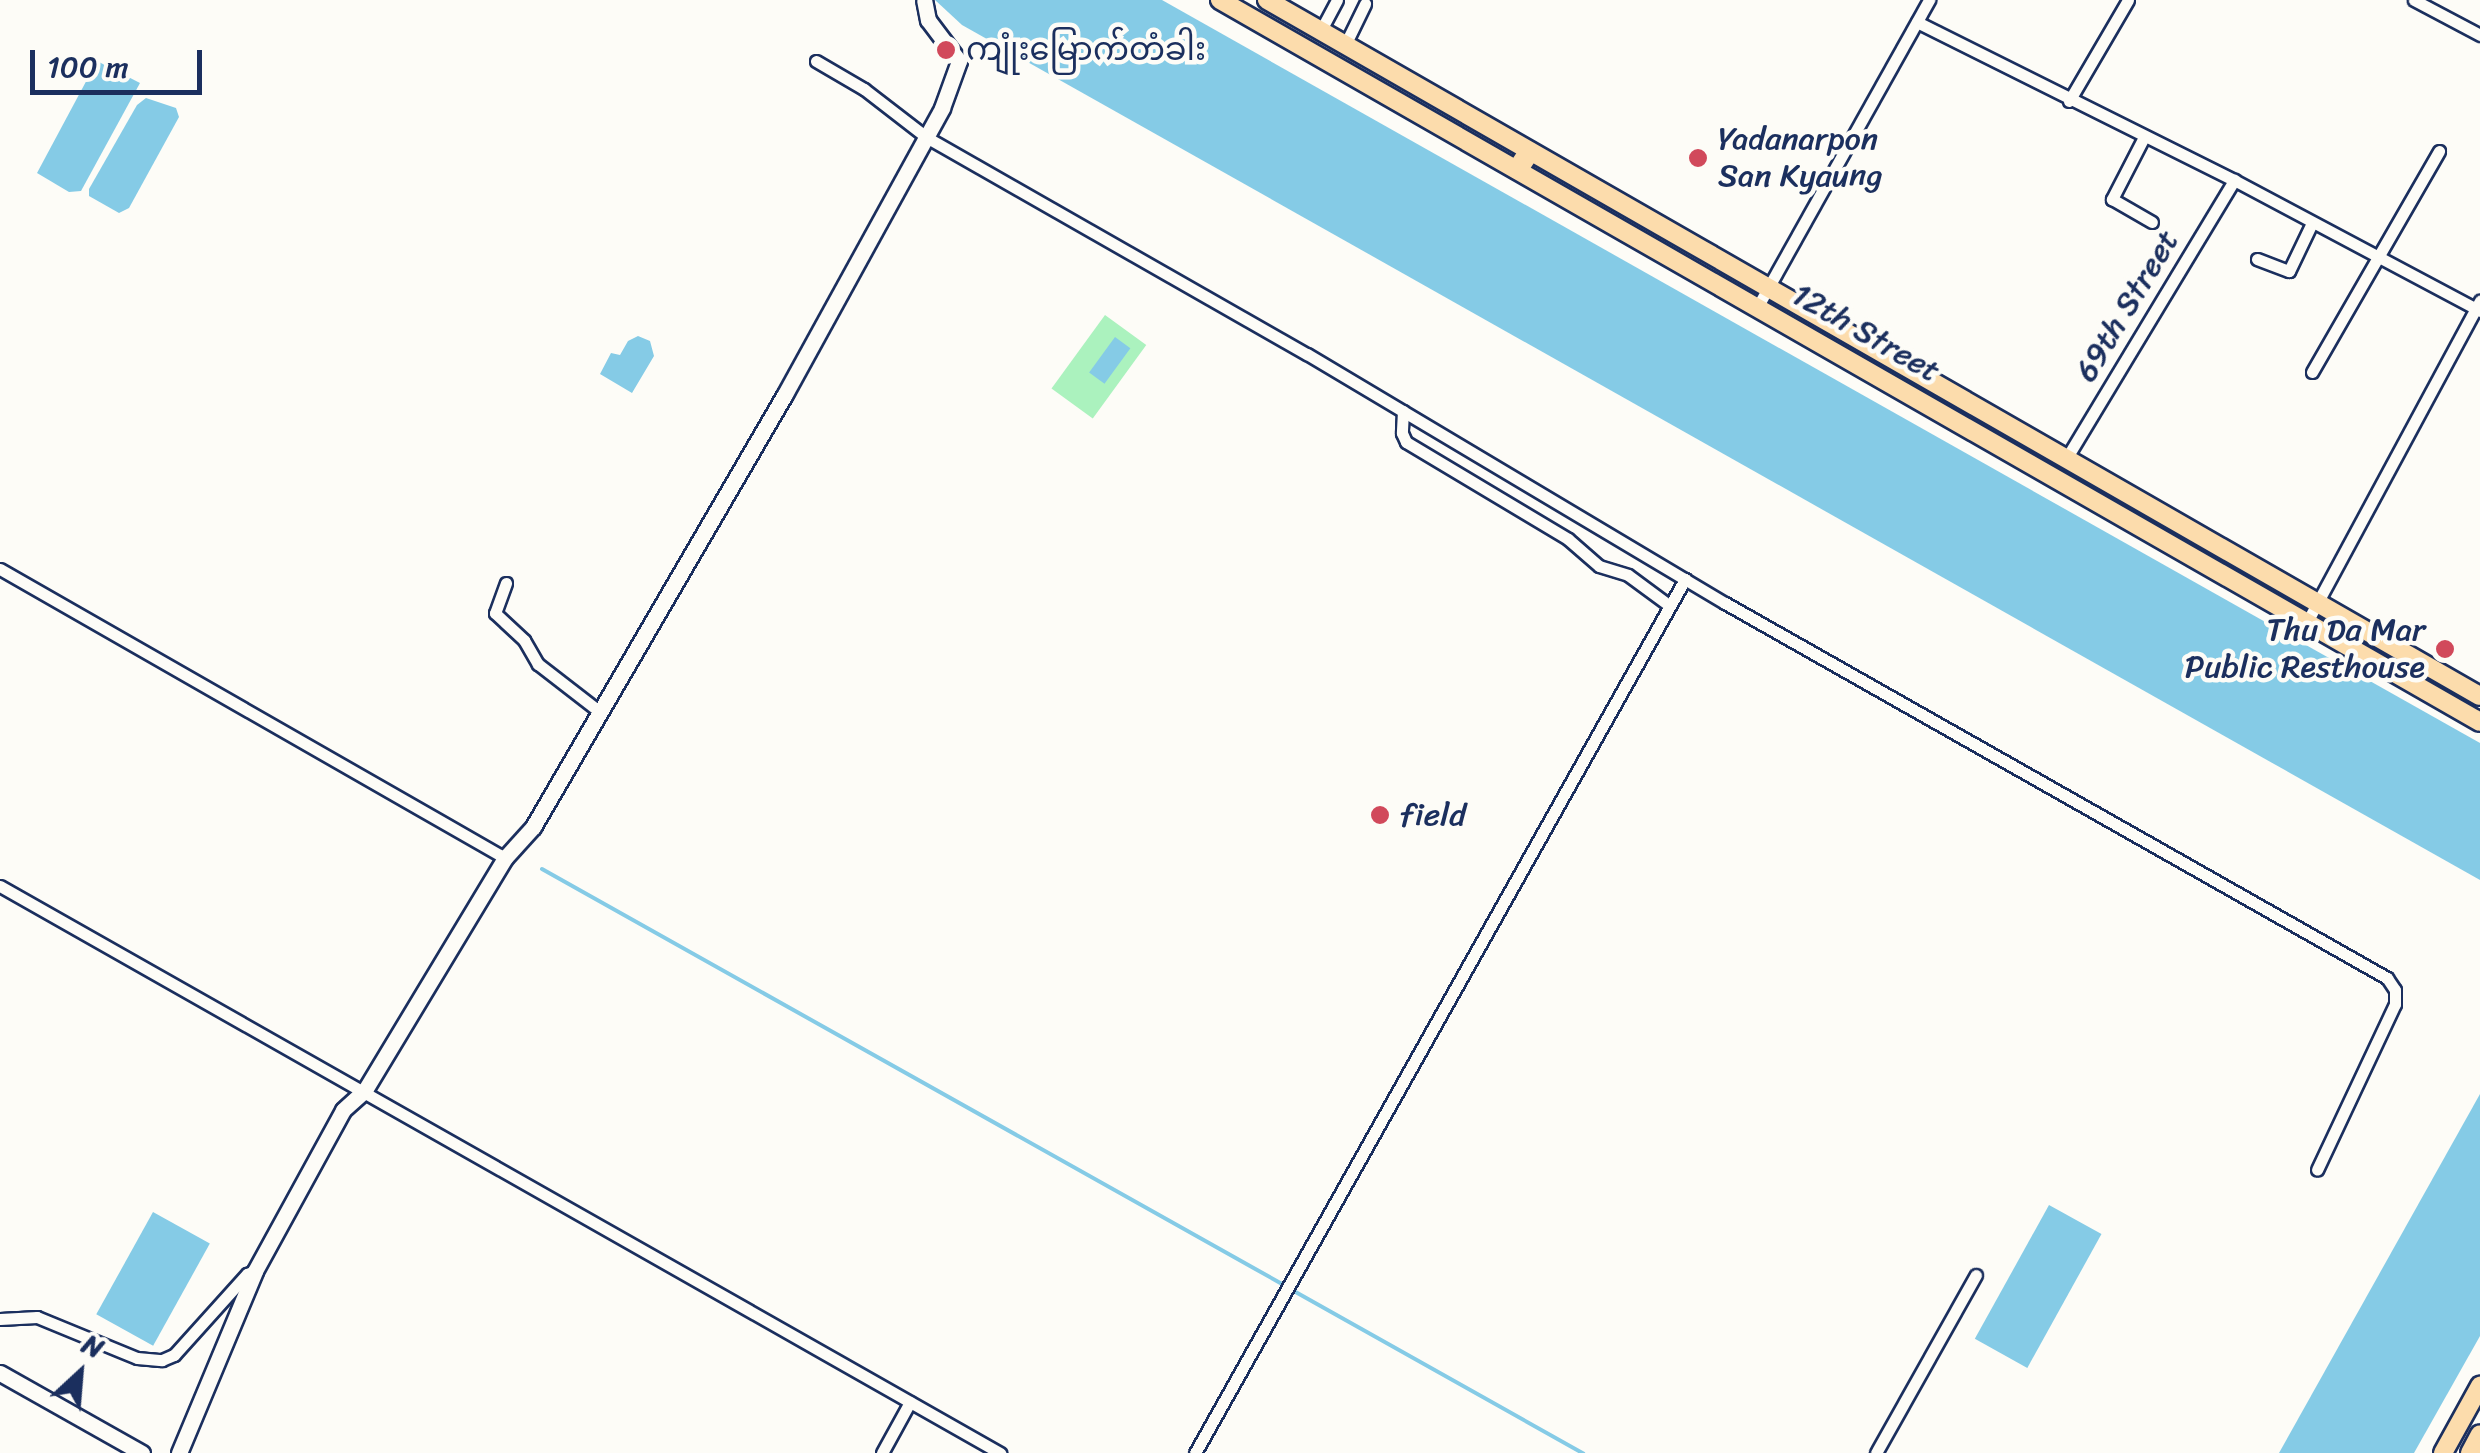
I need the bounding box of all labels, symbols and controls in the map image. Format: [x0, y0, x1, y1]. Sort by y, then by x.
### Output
scale bar [35, 30, 208, 92]
place label: ကျုံးမြောက်တံခါး [966, 31, 1206, 69]
marker: ကျုံးမြောက်တံခါး [935, 39, 957, 61]
text: 100 m [47, 40, 129, 94]
place label: Yadanarpon San Kyaung [1718, 121, 1882, 196]
marker: Yadanarpon San Kyaung [1687, 147, 1709, 169]
street label: 69th Street [2067, 223, 2187, 389]
street label: 12th Street [1785, 275, 1947, 391]
place label: Thu Da Mar Public Resthouse [2183, 612, 2425, 687]
marker: Thu Da Mar Public Resthouse [2434, 638, 2456, 660]
place label: field [1400, 796, 1466, 834]
marker: field [1369, 804, 1391, 826]
text: N [74, 1319, 113, 1372]
north arrow [30, 1323, 130, 1423]

